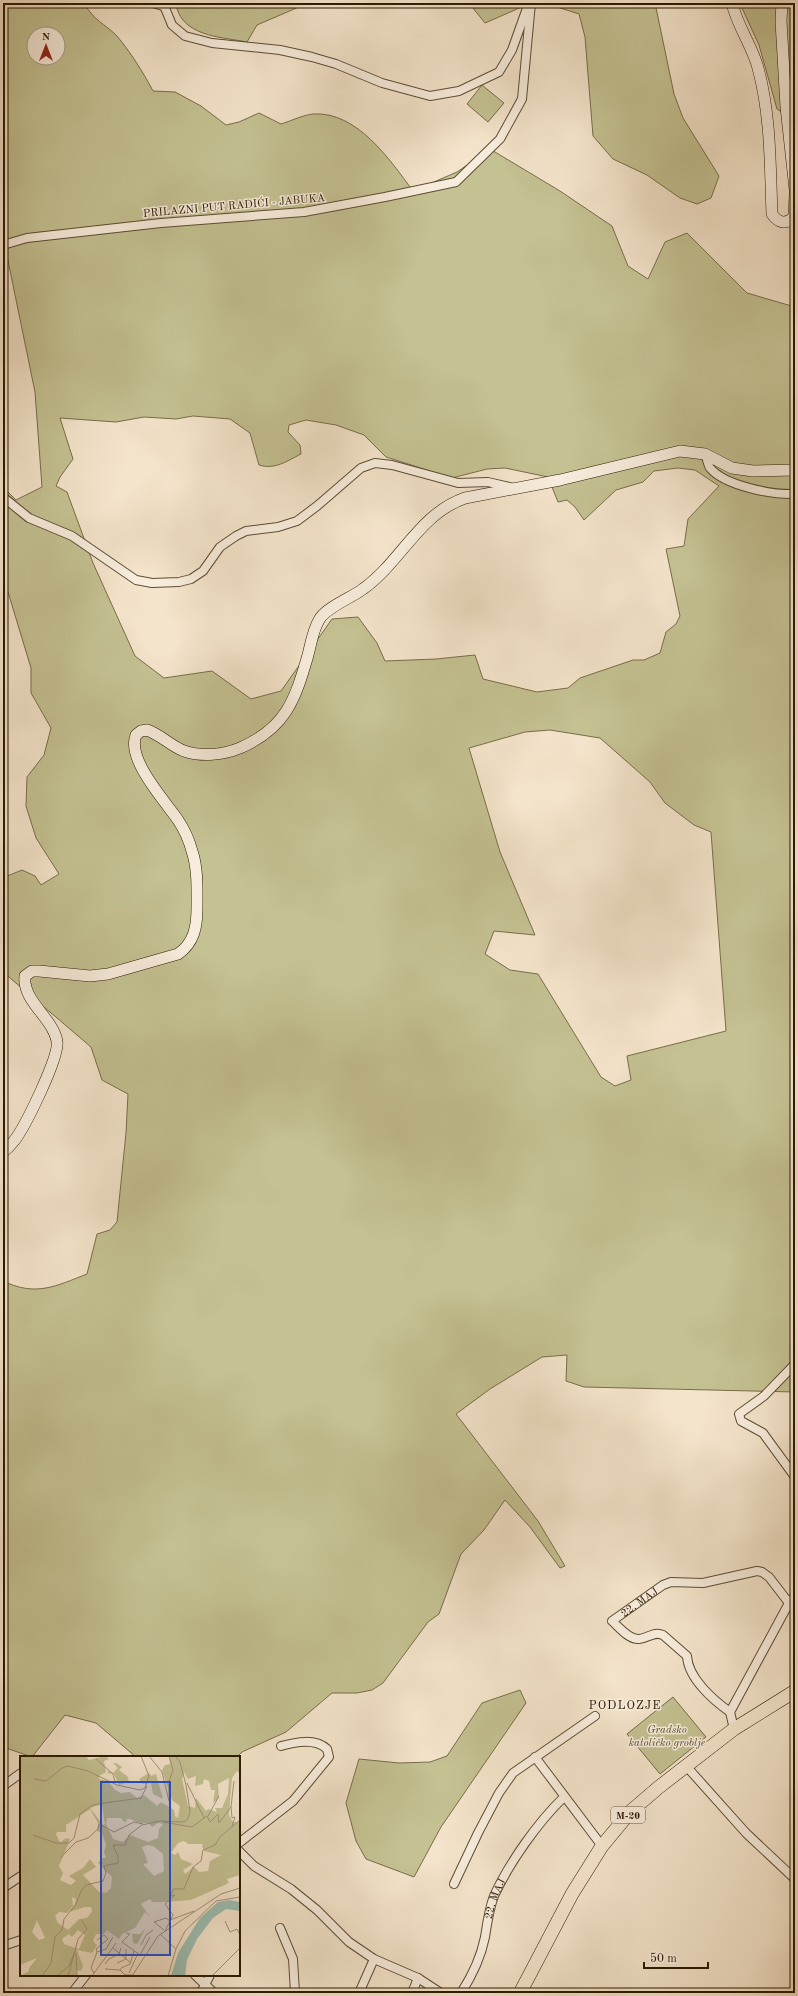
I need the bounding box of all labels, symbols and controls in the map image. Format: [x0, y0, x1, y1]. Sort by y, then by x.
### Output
north arrow [26, 26, 66, 66]
text: N [42, 32, 51, 43]
street label: PRILAZNI PUT RADIĆI - JABUKA [142, 191, 326, 220]
street label: 22. MAJ [619, 1586, 661, 1620]
district label: PODLOZJE [589, 1700, 661, 1712]
park label: Gradsko katoličko groblje [629, 1725, 706, 1749]
inset map [20, 1756, 240, 1976]
road number: M-20 [611, 1807, 645, 1823]
street label: 22. MAJ [484, 1877, 509, 1920]
scale bar [644, 1944, 708, 1970]
text: 50 m [650, 1952, 677, 1965]

